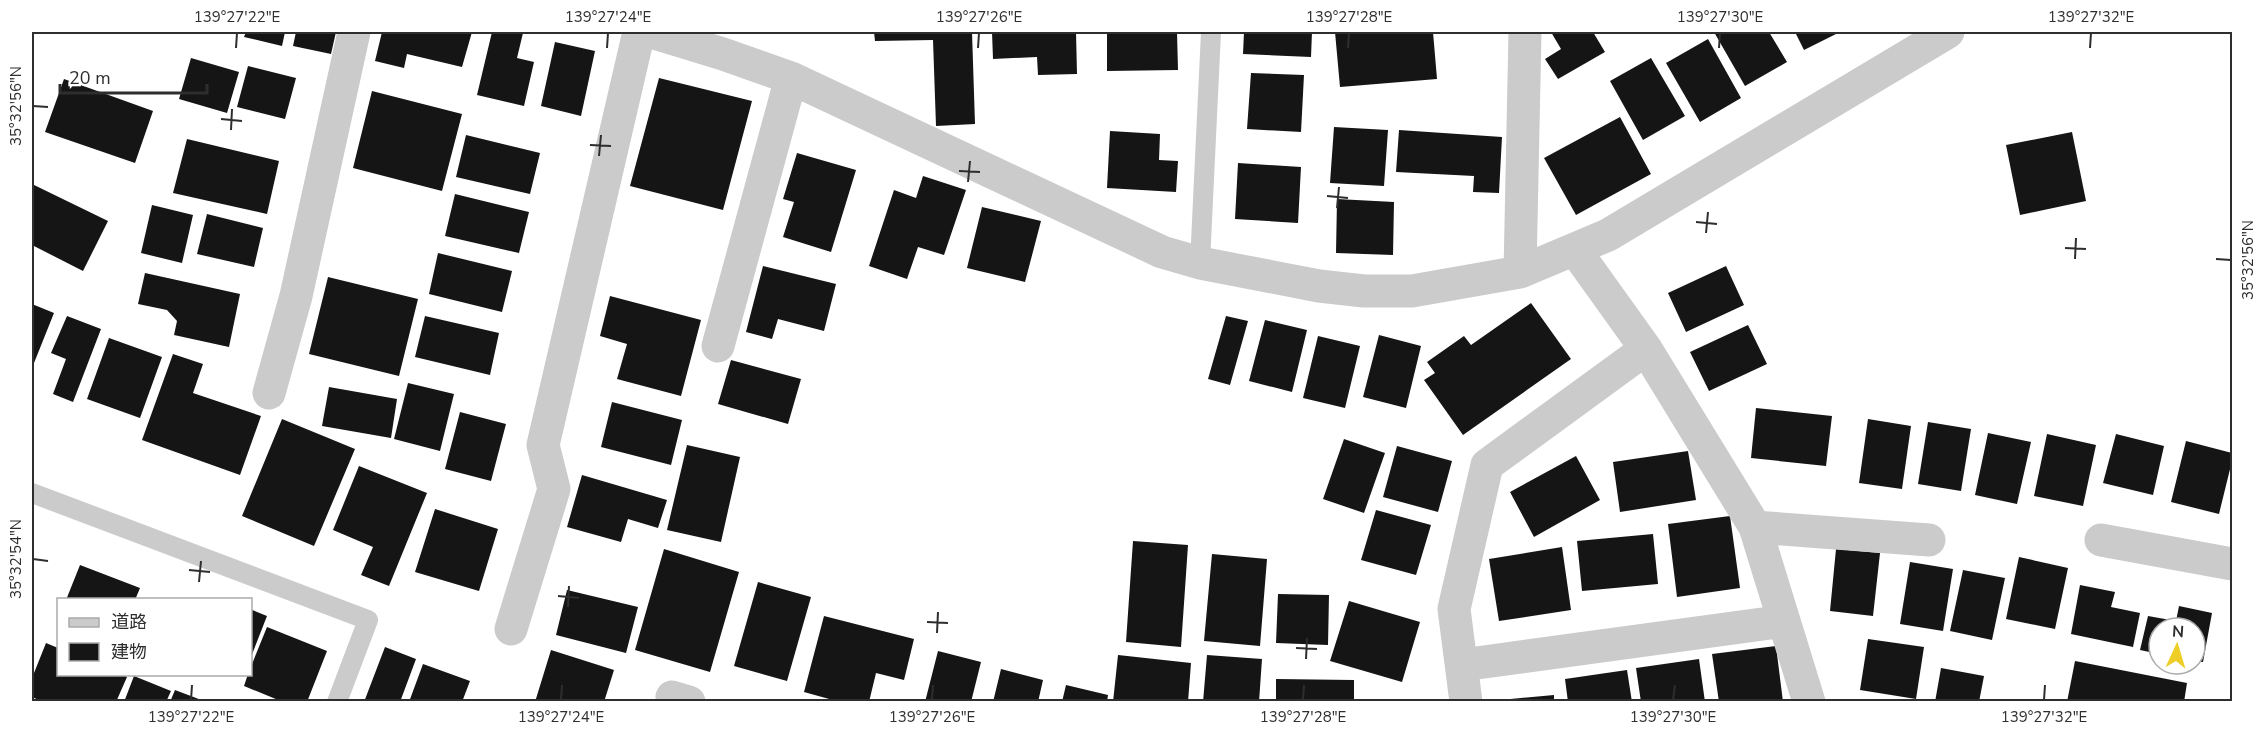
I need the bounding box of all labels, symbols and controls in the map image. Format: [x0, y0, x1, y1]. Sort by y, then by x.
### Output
text: 139°27'22"E [194, 7, 280, 27]
text: 139°27'24"E [565, 7, 651, 27]
text: 139°27'26"E [936, 7, 1022, 27]
text: 139°27'28"E [1306, 7, 1392, 27]
text: 139°27'30"E [1677, 7, 1763, 27]
text: 139°27'32"E [2048, 7, 2134, 27]
scale bar [60, 57, 207, 95]
text: 35°32'56"N [6, 66, 26, 146]
text: 20 m [69, 66, 111, 90]
text: 35°32'56"N [2238, 220, 2258, 300]
text: 35°32'54"N [6, 519, 26, 599]
legend [57, 598, 252, 676]
text: 道路 [111, 610, 147, 634]
north arrow [2147, 616, 2207, 676]
text: N [2171, 621, 2185, 643]
text: 建物 [111, 640, 147, 664]
text: 139°27'22"E [148, 707, 234, 727]
text: 139°27'24"E [518, 707, 604, 727]
text: 139°27'26"E [889, 707, 975, 727]
text: 139°27'28"E [1260, 707, 1346, 727]
text: 139°27'30"E [1630, 707, 1716, 727]
text: 139°27'32"E [2001, 707, 2087, 727]

